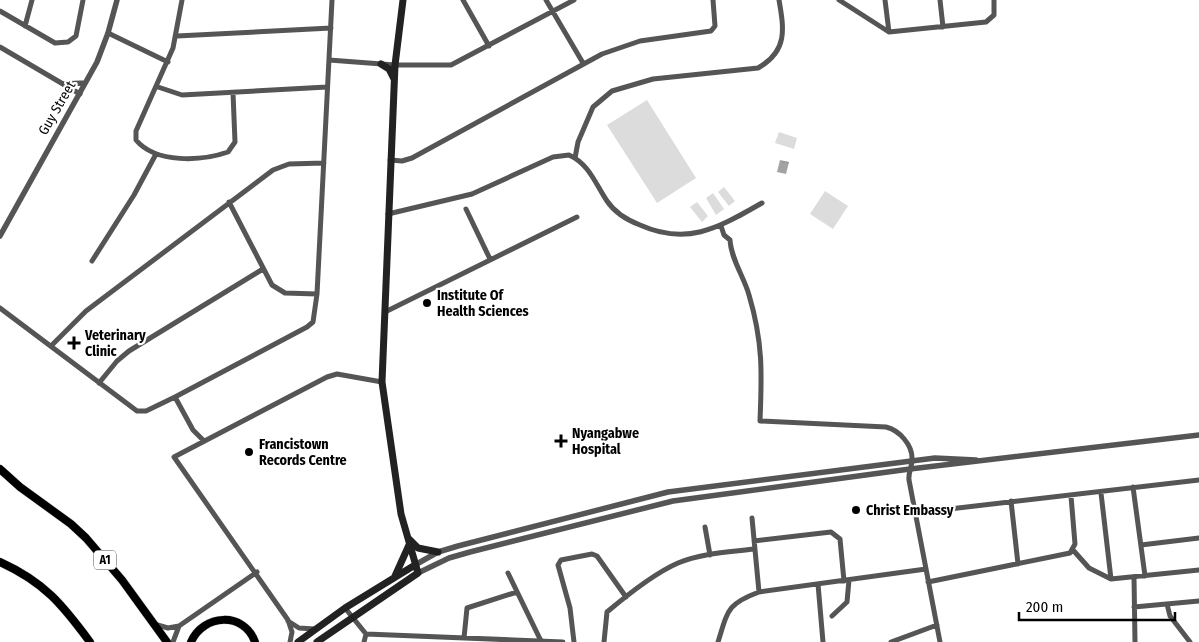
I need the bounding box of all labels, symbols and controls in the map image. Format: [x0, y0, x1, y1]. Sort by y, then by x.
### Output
street label: Guy Street [35, 78, 79, 138]
place label: Institute Of Health Sciences [437, 287, 529, 320]
marker: Institute Of Health Sciences [421, 297, 433, 309]
place label: Veterinary Clinic [84, 327, 146, 360]
marker: Veterinary Clinic [67, 336, 81, 350]
place label: Nyangabwe Hospital [572, 425, 639, 458]
marker: Nyangabwe Hospital [554, 434, 568, 448]
place label: Francistown Records Centre [259, 436, 347, 469]
marker: Francistown Records Centre [243, 446, 255, 458]
place label: Christ Embassy [866, 502, 954, 519]
marker: Christ Embassy [850, 504, 862, 516]
road number: A1 [94, 550, 116, 570]
scale bar [1019, 590, 1175, 622]
text: 200 m [1026, 598, 1063, 616]

